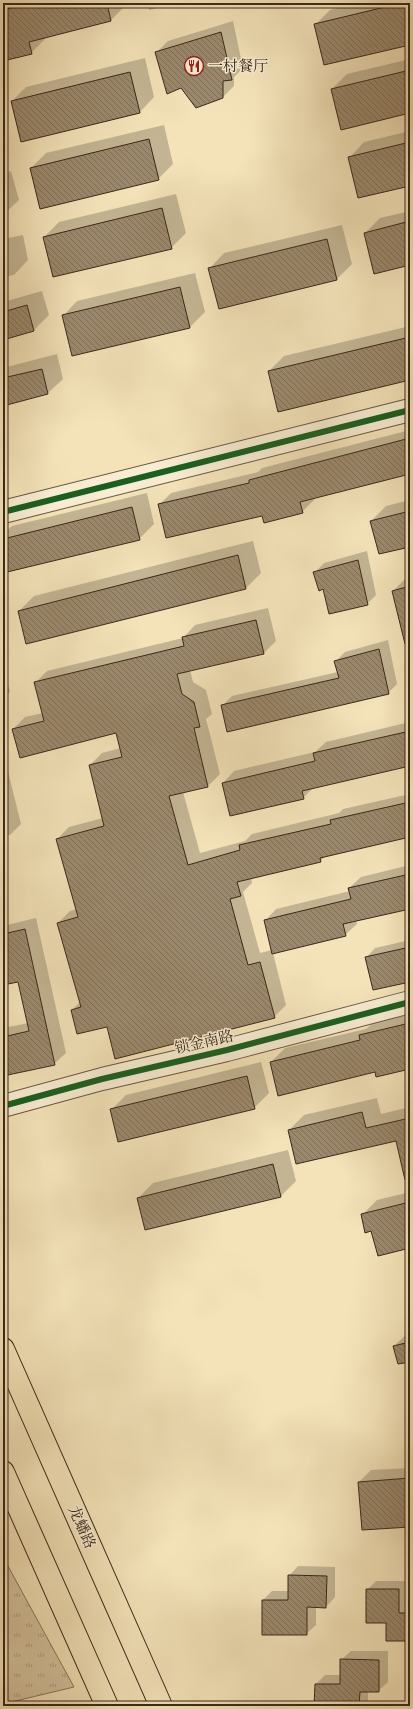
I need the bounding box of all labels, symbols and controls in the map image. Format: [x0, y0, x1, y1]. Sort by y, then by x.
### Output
restaurant icon: 一村餐厅 [183, 55, 205, 77]
place label: 一村餐厅 [208, 56, 268, 75]
street label: 锁金南路 [173, 1026, 235, 1058]
street label: 龙蟠路 [65, 1502, 100, 1551]

